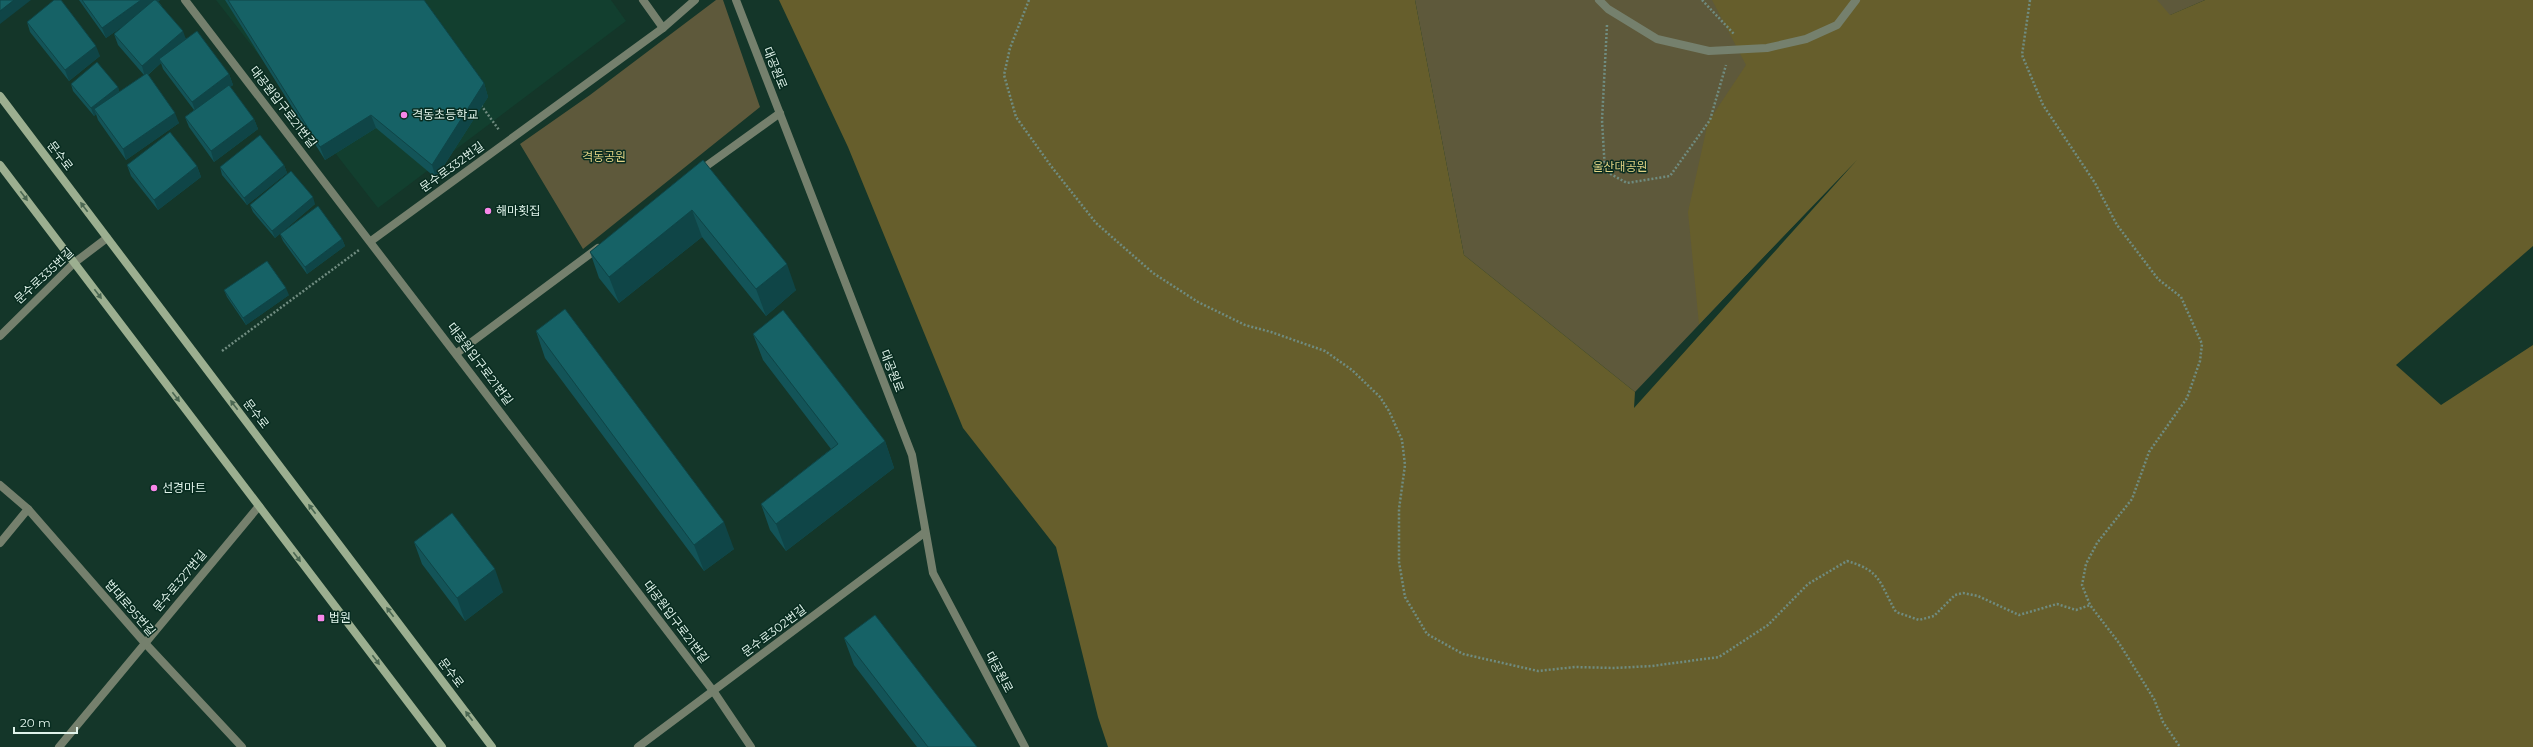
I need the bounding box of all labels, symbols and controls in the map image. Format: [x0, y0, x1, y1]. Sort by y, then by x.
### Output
street label: 대공원로 [760, 45, 791, 91]
street label: 대공원입구로21번길 [247, 63, 320, 151]
place label: 격동초등학교 [412, 107, 478, 122]
marker: 격동초등학교 [399, 110, 409, 120]
street label: 문수로 [44, 138, 76, 173]
street label: 문수로332번길 [417, 138, 487, 195]
park label: 격동공원 [582, 149, 626, 164]
park label: 울산대공원 [1592, 159, 1648, 174]
one-way arrow [19, 191, 28, 202]
one-way arrow [79, 201, 88, 212]
place label: 해마횟집 [496, 203, 540, 218]
marker: 해마횟집 [483, 206, 493, 216]
street label: 문수로335번길 [11, 244, 76, 307]
one-way arrow [93, 288, 102, 299]
street label: 대공원입구로21번길 [444, 319, 516, 408]
street label: 대공원로 [878, 348, 907, 394]
one-way arrow [172, 392, 180, 403]
street label: 문수로 [240, 396, 272, 431]
one-way arrow [229, 399, 238, 410]
place label: 선경마트 [162, 480, 206, 495]
marker: 선경마트 [149, 483, 159, 493]
one-way arrow [308, 503, 316, 514]
street label: 문수로327번길 [150, 547, 210, 615]
one-way arrow [293, 551, 301, 562]
street label: 법대로95번길 [102, 577, 159, 639]
street label: 대공원입구로21번길 [640, 577, 712, 666]
street label: 문수로302번길 [739, 602, 809, 660]
one-way arrow [386, 607, 395, 618]
place label: 법원 [329, 610, 351, 625]
marker: 법원 [316, 613, 326, 623]
street label: 대공원로 [982, 649, 1016, 695]
one-way arrow [372, 655, 380, 665]
street label: 문수로 [435, 655, 467, 690]
scale bar [14, 709, 77, 735]
one-way arrow [465, 710, 473, 721]
text: 20 m [20, 715, 51, 730]

